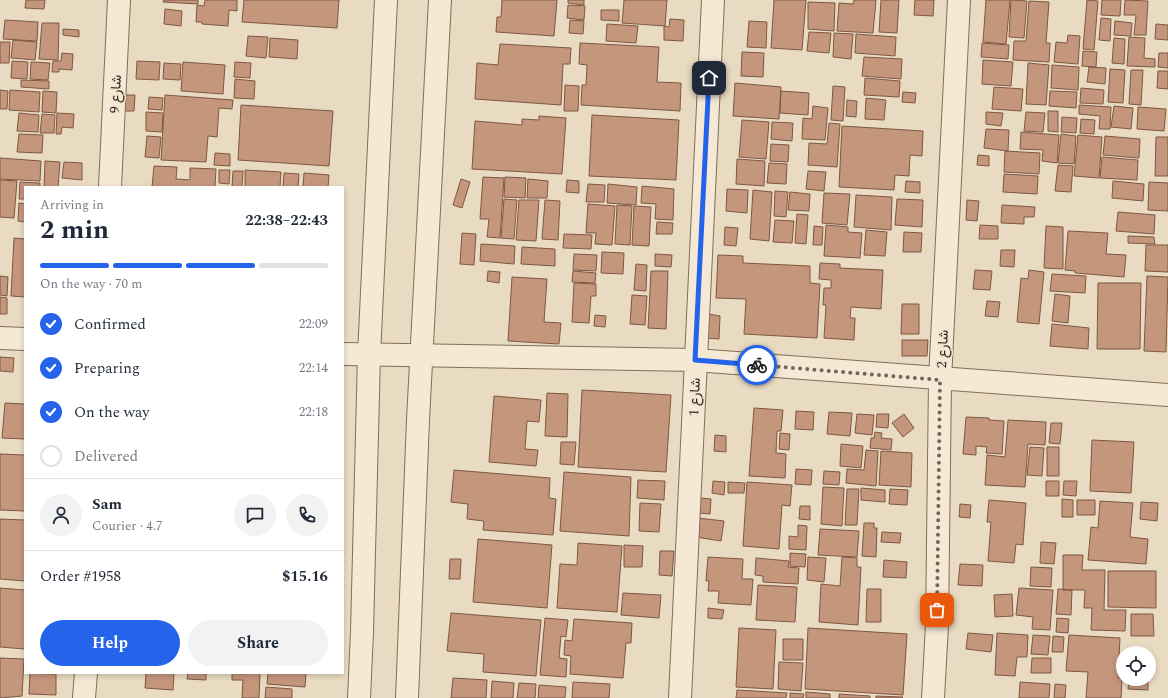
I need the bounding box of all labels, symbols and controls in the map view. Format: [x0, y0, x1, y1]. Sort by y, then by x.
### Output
pin [692, 61, 726, 95]
icon: home [698, 67, 720, 89]
street label: شارع 9 [104, 74, 127, 114]
text: Arriving in [40, 195, 104, 215]
text: 22:38–22:43 [245, 209, 328, 232]
text: 2 min [40, 210, 109, 250]
text: On the way · 70 m [40, 274, 143, 294]
icon: check [40, 313, 62, 335]
text: Confirmed [74, 313, 146, 336]
text: 22:09 [299, 314, 328, 334]
street label: شارع 2 [931, 329, 954, 369]
courier [737, 345, 777, 385]
icon: bike [746, 354, 768, 376]
icon: check [40, 357, 62, 379]
text: Preparing [74, 357, 140, 380]
text: 22:14 [299, 358, 328, 378]
street label: شارع 1 [683, 377, 706, 417]
icon: check [40, 401, 62, 423]
text: On the way [74, 401, 149, 424]
text: 22:18 [299, 402, 328, 422]
text: Delivered [74, 445, 138, 468]
text: Sam [92, 493, 122, 516]
button: person [40, 494, 82, 536]
button: chat [234, 494, 276, 536]
button: phone [286, 494, 328, 536]
text: Courier · 4.7 [92, 516, 162, 536]
text: Order #1958 [40, 565, 121, 588]
text: $15.16 [282, 565, 328, 588]
pin [920, 593, 954, 627]
icon: bag [926, 599, 948, 621]
button: Help [40, 620, 180, 666]
button: Share [188, 620, 328, 666]
map controls [1116, 646, 1156, 686]
button: locate [1116, 646, 1156, 686]

